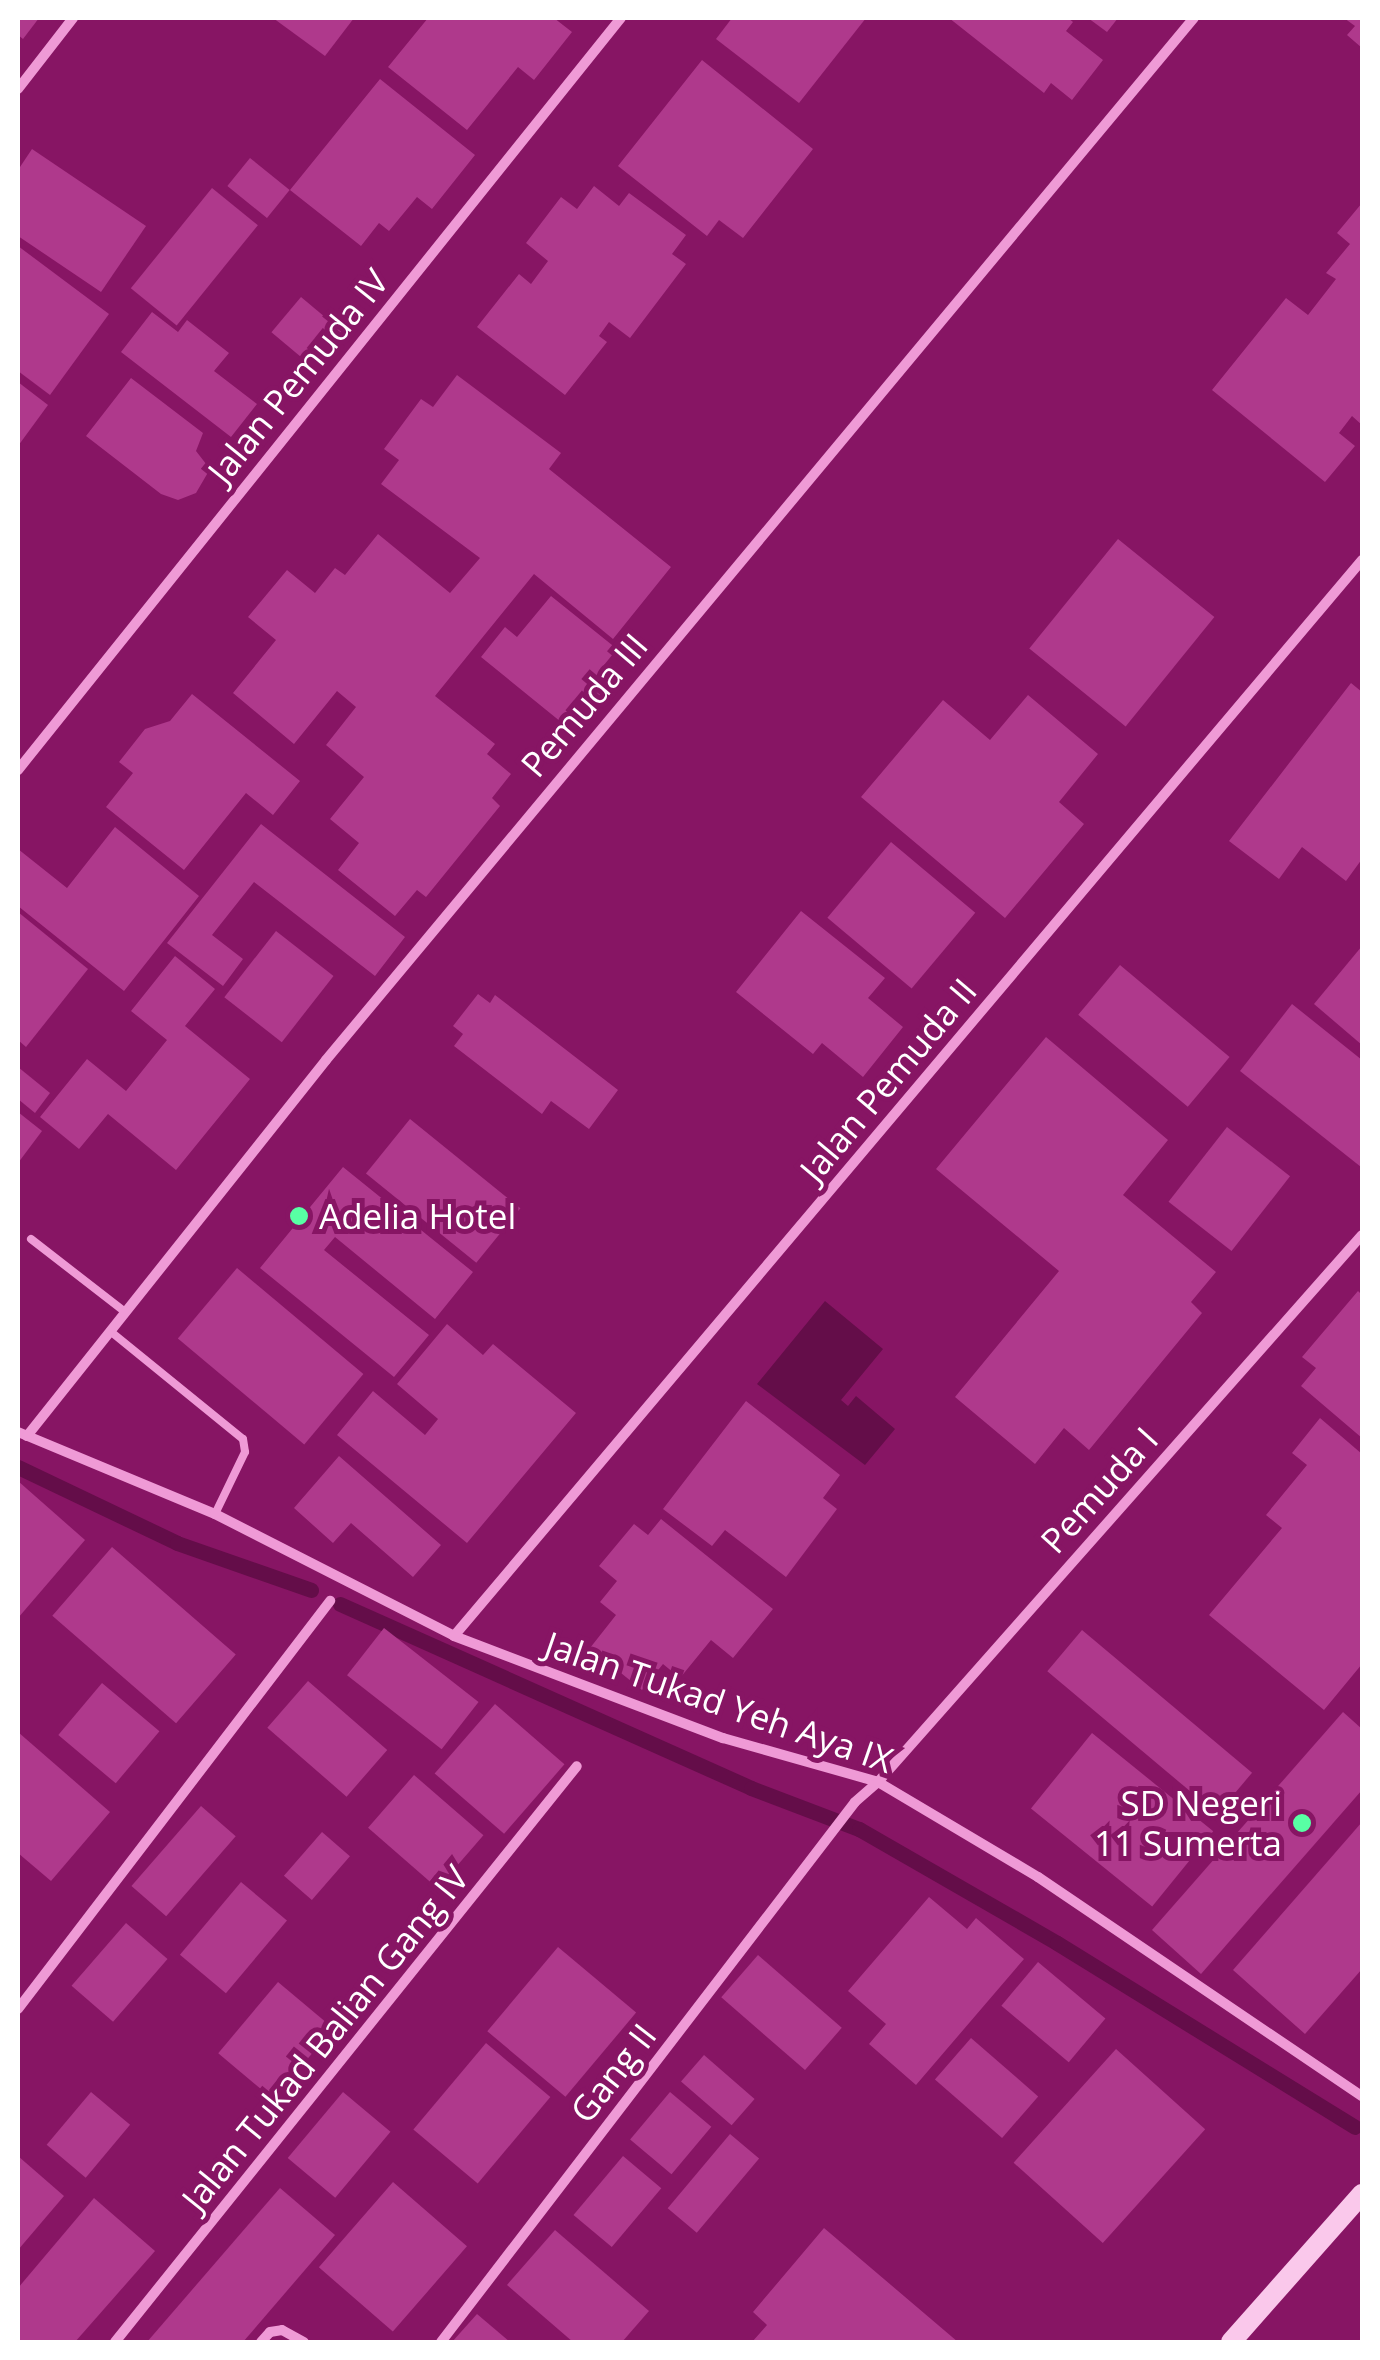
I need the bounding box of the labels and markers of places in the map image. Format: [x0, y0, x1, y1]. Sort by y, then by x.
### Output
place label: Adelia Hotel [319, 1195, 516, 1237]
marker: Adelia Hotel [288, 1205, 310, 1227]
place label: SD Negeri 11 Sumerta [1094, 1782, 1282, 1864]
marker: SD Negeri 11 Sumerta [1291, 1812, 1313, 1834]

